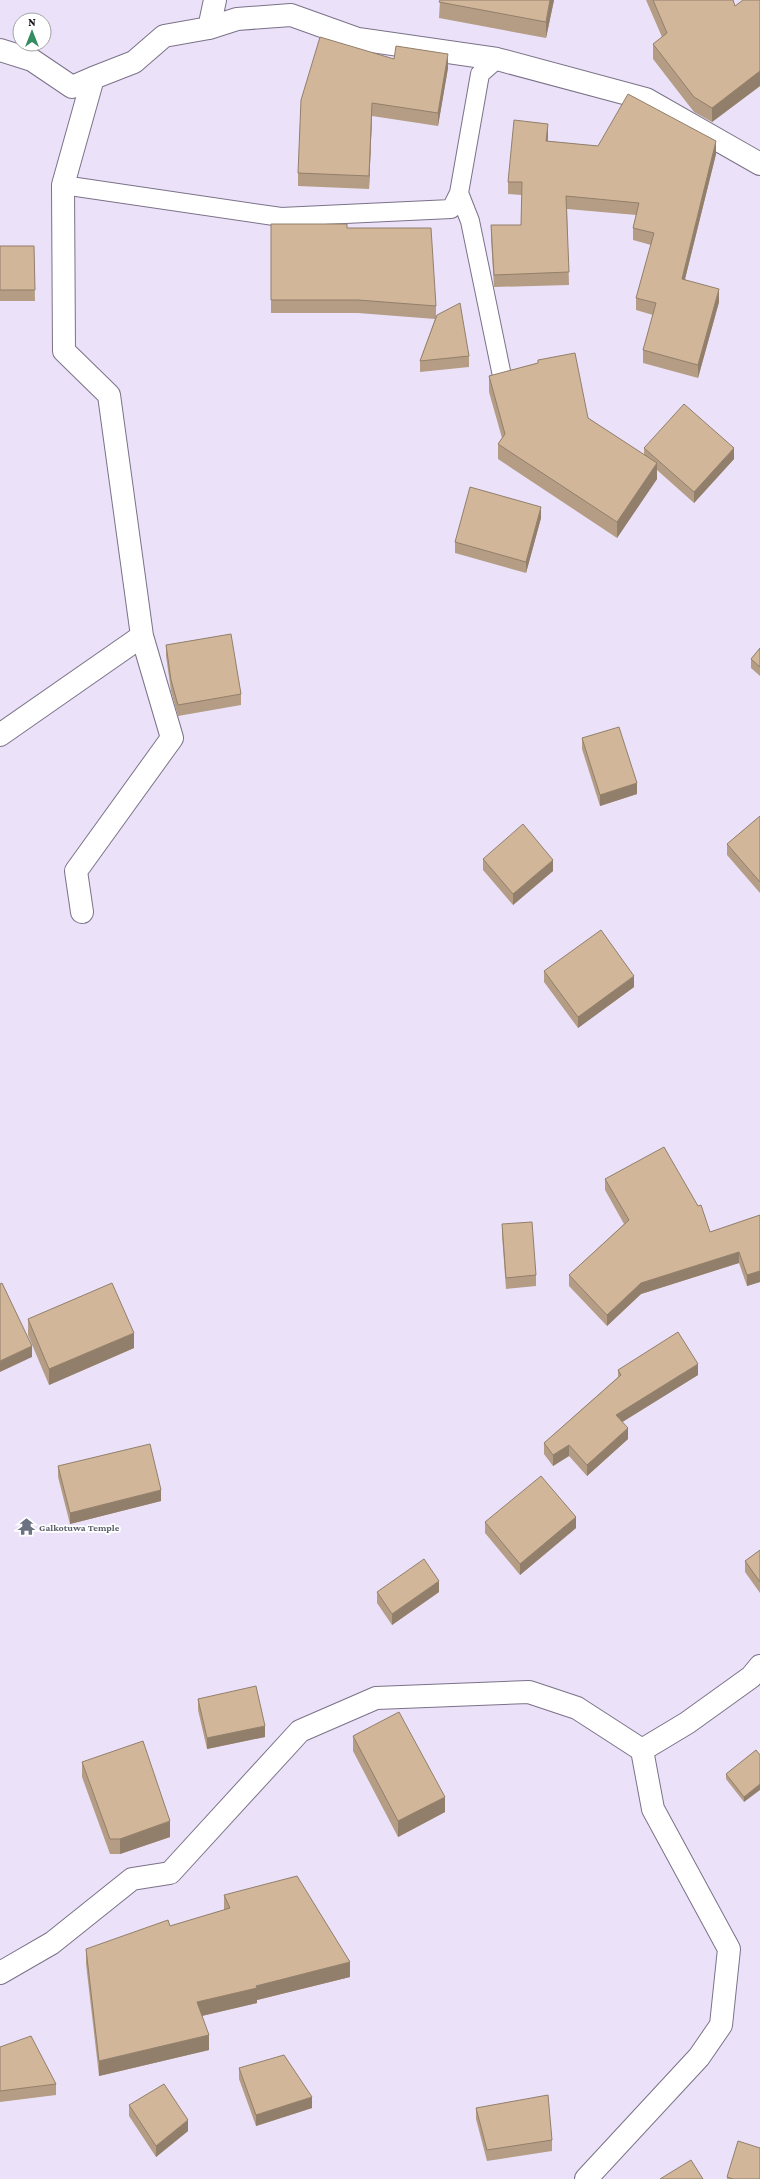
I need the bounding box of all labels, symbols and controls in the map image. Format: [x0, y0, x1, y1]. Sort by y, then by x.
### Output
north arrow [12, 12, 52, 52]
text: N [28, 16, 36, 28]
temple icon: Galkotuwa Temple [16, 1517, 36, 1537]
place label: Galkotuwa Temple [39, 1522, 120, 1533]

